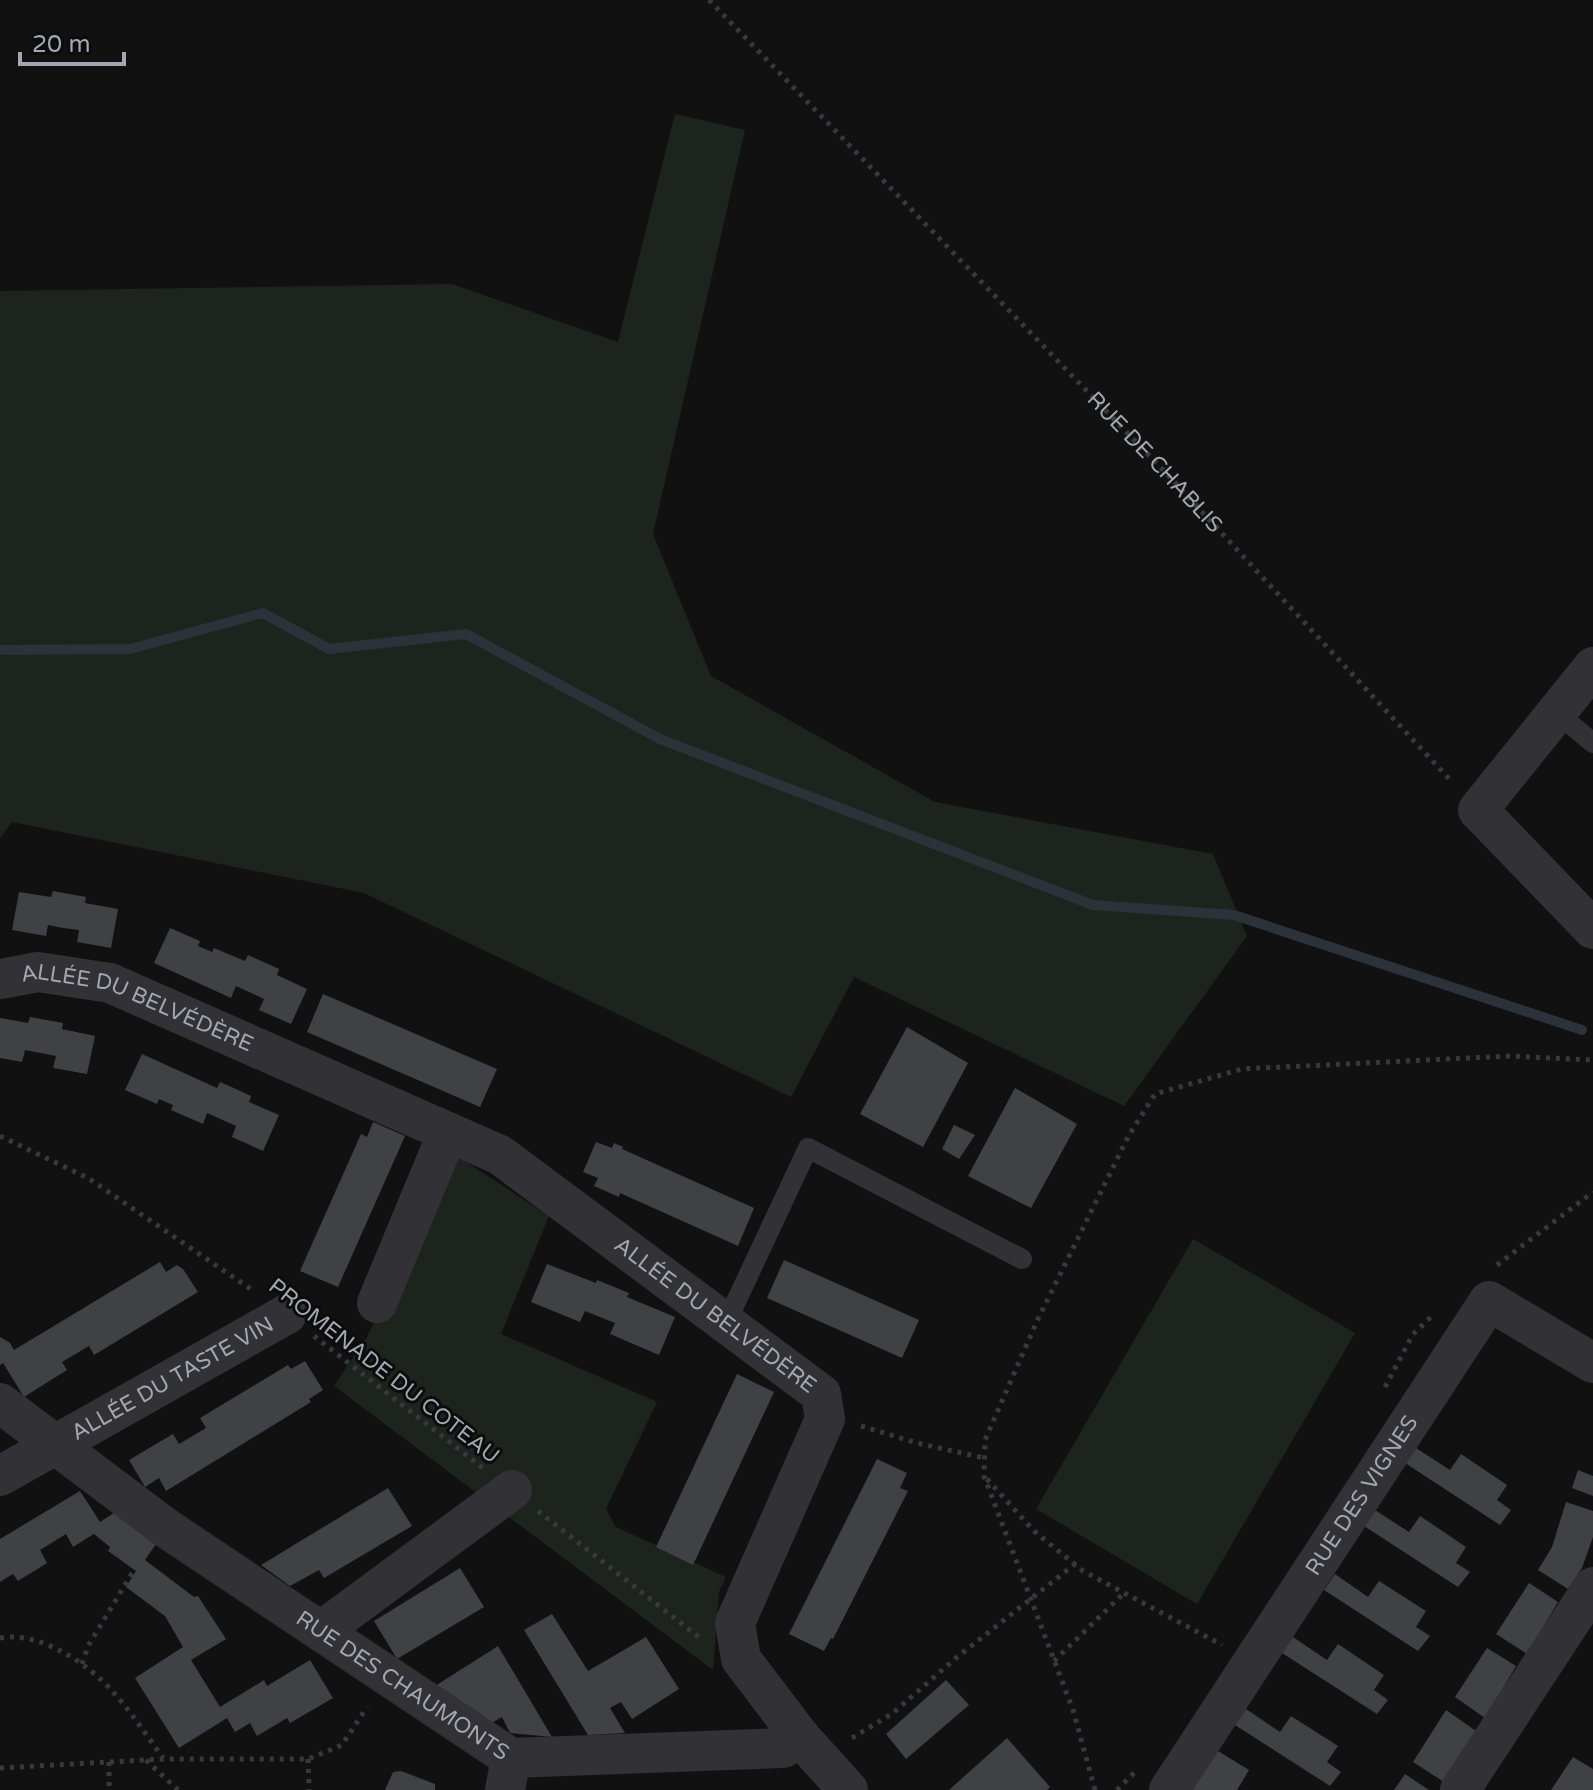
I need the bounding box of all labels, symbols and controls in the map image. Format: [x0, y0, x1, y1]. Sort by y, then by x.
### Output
scale bar [20, 16, 124, 66]
text: 20 m [32, 30, 90, 59]
street label: RUE DE CHABLIS [1082, 386, 1228, 538]
street label: ALLÉE DU BELVÉDÈRE [19, 959, 257, 1057]
street label: ALLÉE DU BELVÉDÈRE [609, 1232, 821, 1399]
street label: PROMENADE DU COTEAU [264, 1273, 504, 1469]
street label: ALLÉE DU TASTE VIN [67, 1311, 278, 1446]
street label: RUE DES VIGNES [1300, 1411, 1423, 1580]
street label: RUE DES CHAUMONTS [291, 1605, 514, 1766]

